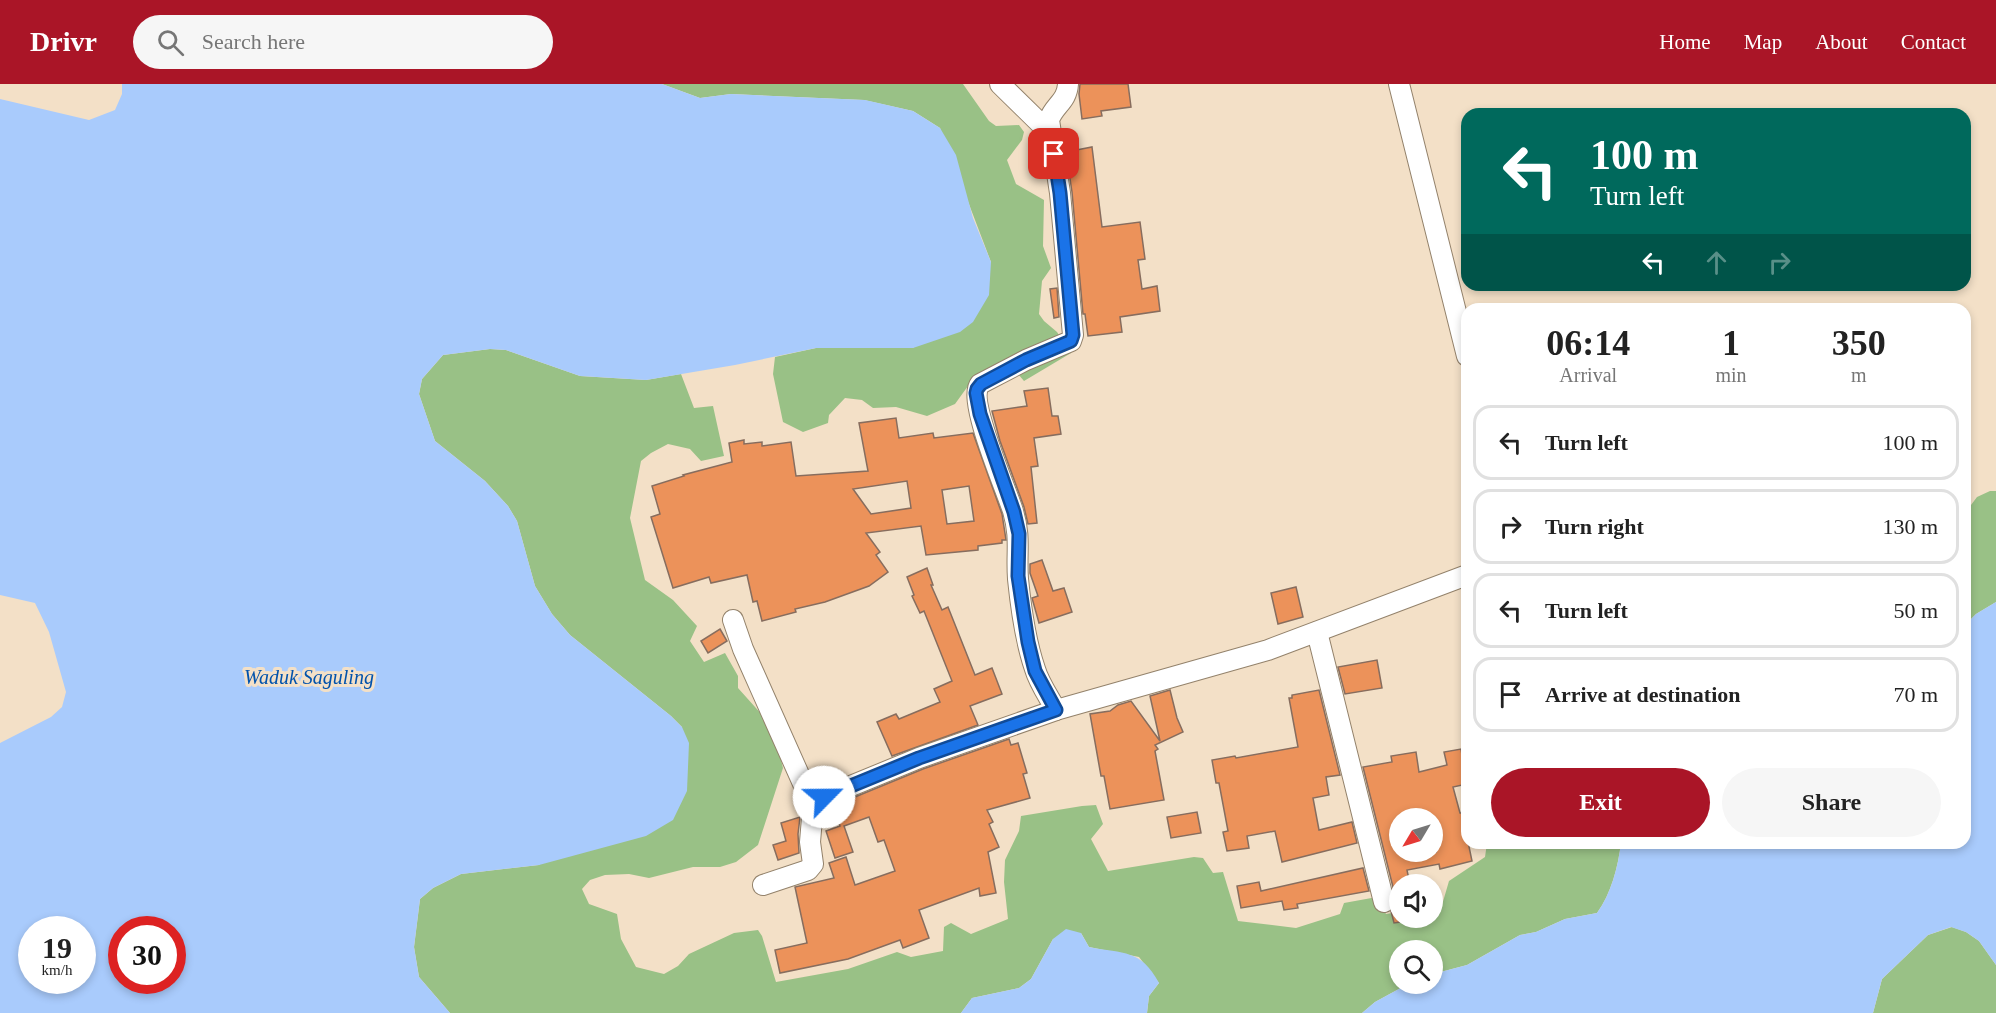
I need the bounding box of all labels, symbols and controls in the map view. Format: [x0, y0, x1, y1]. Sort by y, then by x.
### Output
search box [133, 15, 553, 69]
text: Drivr [30, 26, 97, 57]
icon: search [154, 26, 187, 59]
text: Search here [202, 29, 305, 54]
text: Home [1659, 30, 1711, 54]
text: Map [1744, 30, 1782, 54]
text: About [1815, 30, 1868, 54]
text: Contact [1901, 30, 1966, 54]
pin [1028, 128, 1079, 179]
icon: left [1491, 132, 1569, 210]
text: 100 m [1590, 132, 1699, 178]
icon: arrive [1037, 137, 1070, 170]
text: Turn left [1590, 181, 1684, 211]
icon: left [1637, 246, 1670, 279]
icon: ahead [1700, 246, 1733, 279]
icon: right [1763, 246, 1796, 279]
text: 06:14 [1546, 323, 1630, 363]
text: 1 [1722, 323, 1740, 363]
text: 350 [1832, 323, 1886, 363]
text: Arrival [1559, 364, 1617, 386]
text: min [1715, 364, 1747, 386]
text: m [1851, 364, 1867, 386]
icon: left [1494, 426, 1527, 459]
text: Turn left [1545, 430, 1628, 455]
text: 100 m [1882, 430, 1938, 455]
icon: right [1494, 510, 1527, 543]
text: Turn right [1545, 514, 1644, 539]
text: 130 m [1882, 514, 1938, 539]
icon: left [1494, 594, 1527, 627]
text: Turn left [1545, 598, 1628, 623]
text: 50 m [1893, 598, 1938, 623]
water label: Waduk Saguling [244, 666, 374, 689]
icon: arrive [1494, 678, 1527, 711]
text: Arrive at destination [1545, 682, 1741, 707]
text: 70 m [1893, 682, 1938, 707]
position arrow [792, 765, 856, 829]
button: Exit [1491, 768, 1710, 837]
button: Share [1722, 768, 1941, 837]
north arrow [1389, 808, 1443, 862]
map controls [1389, 808, 1443, 994]
button: sound [1389, 874, 1443, 928]
speed limit sign: 30 [108, 916, 186, 994]
text: 19 [42, 931, 72, 964]
button: search [1389, 940, 1443, 994]
text: km/h [42, 962, 72, 978]

